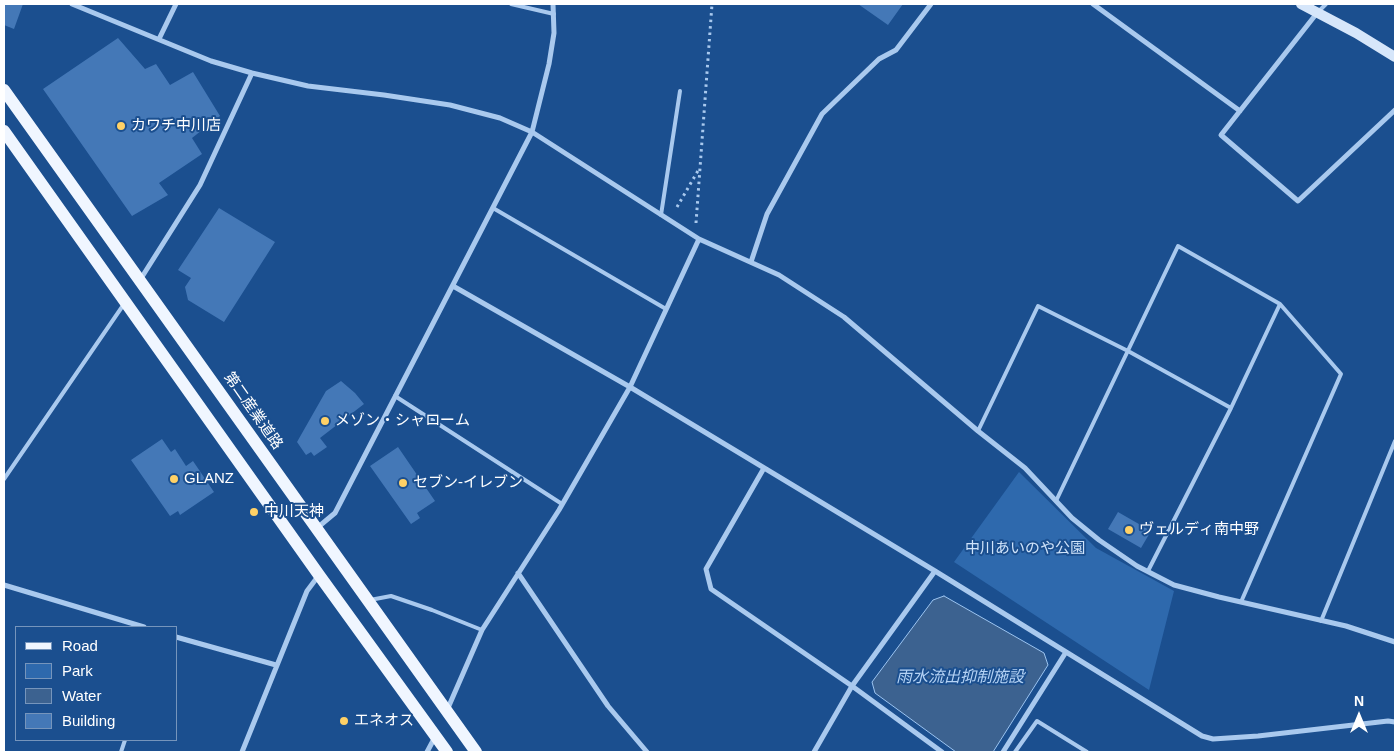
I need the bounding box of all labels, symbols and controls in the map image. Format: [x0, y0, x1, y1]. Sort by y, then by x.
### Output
place label: カワチ中川店 [131, 117, 221, 135]
marker: カワチ中川店 [115, 120, 127, 132]
street label: 第二産業道路 [220, 369, 286, 453]
place label: メゾン・シャローム [335, 412, 470, 430]
marker: メゾン・シャローム [319, 415, 331, 427]
place label: GLANZ [184, 470, 234, 488]
marker: GLANZ [168, 473, 180, 485]
place label: セブン-イレブン [413, 474, 523, 492]
marker: セブン-イレブン [397, 477, 409, 489]
place label: 中川天神 [264, 503, 324, 521]
marker: 中川天神 [248, 506, 260, 518]
place label: ヴェルディ南中野 [1139, 521, 1259, 539]
marker: ヴェルディ南中野 [1123, 524, 1135, 536]
park label: 中川あいのや公園 [965, 540, 1085, 558]
legend [15, 626, 178, 741]
text: Road [62, 637, 98, 654]
text: Park [62, 662, 93, 679]
water label: 雨水流出抑制施設 [896, 668, 1024, 688]
text: Water [62, 687, 101, 704]
north arrow [1334, 691, 1384, 741]
text: N [1354, 693, 1364, 709]
text: Building [62, 712, 115, 729]
place label: エネオス [354, 712, 414, 730]
marker: エネオス [338, 715, 350, 727]

